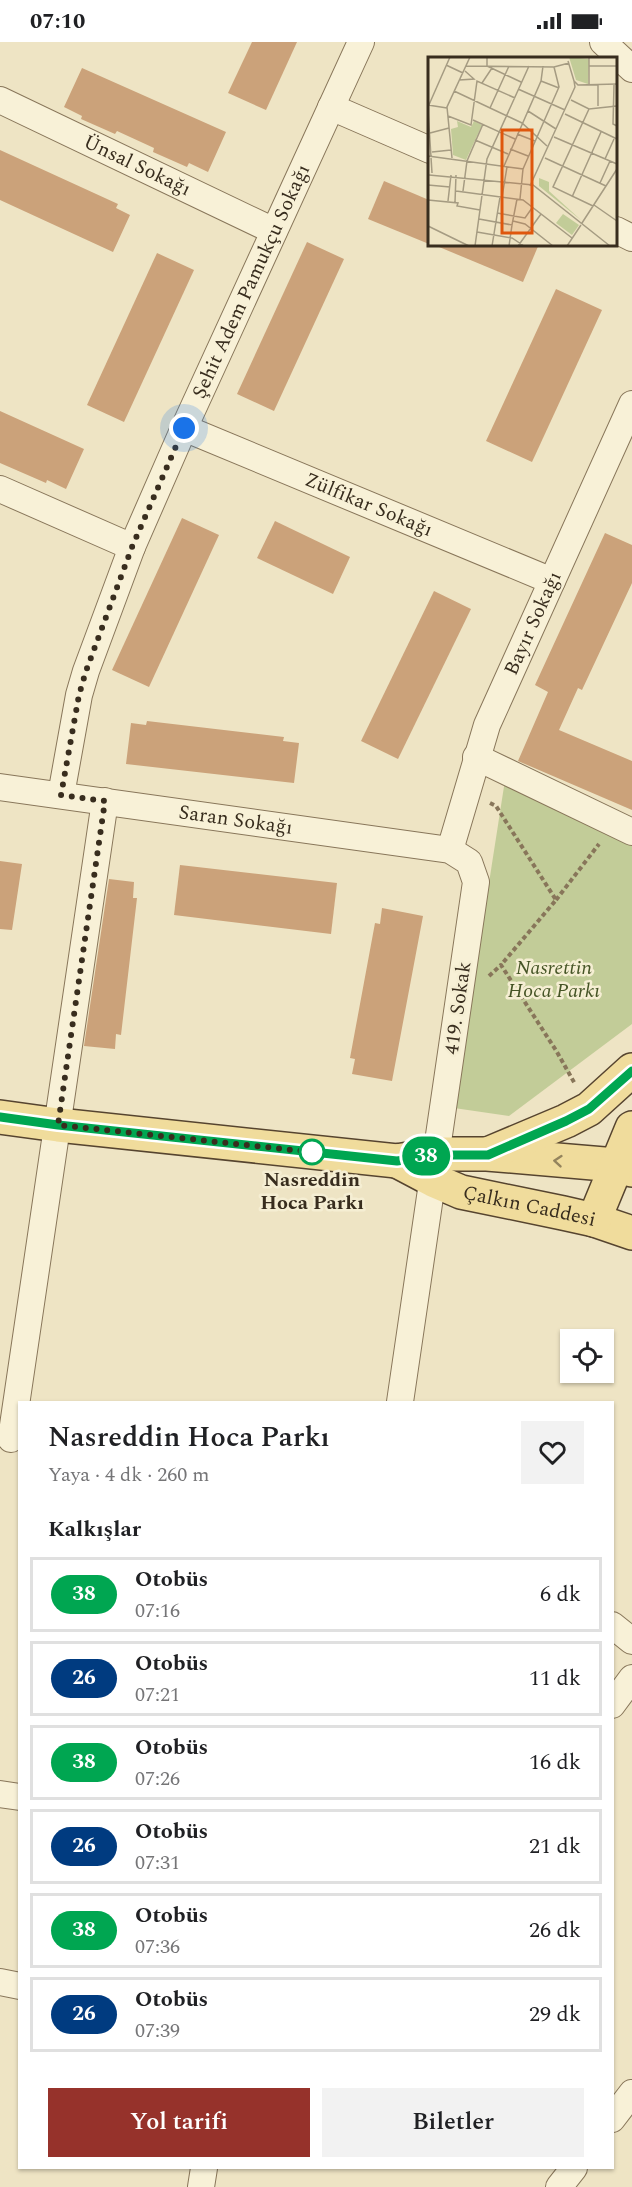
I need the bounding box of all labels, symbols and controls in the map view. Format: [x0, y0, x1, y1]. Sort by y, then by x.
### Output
text: 07:10 [30, 5, 85, 38]
inset map [428, 57, 617, 246]
street label: Ünsal Sokağı [78, 127, 196, 204]
street label: Şehit Adem Pamukçu Sokağı [184, 159, 318, 404]
your location [169, 413, 199, 443]
street label: Zülfikar Sokağı [300, 465, 437, 545]
street label: Bayır Sokağı [496, 566, 570, 680]
street label: Saran Sokağı [177, 797, 295, 843]
park label: Nasrettin Hoca Parkı [508, 953, 600, 1006]
street label: 419. Sokak [437, 960, 479, 1056]
line badge: 38 [399, 1136, 453, 1176]
marker: Nasreddin Hoca Parkı [299, 1139, 325, 1165]
text: 38 [414, 1140, 438, 1172]
one-way arrow [553, 1155, 562, 1168]
place label: Nasreddin Hoca Parkı [260, 1165, 364, 1218]
street label: Çalkın Caddesi [460, 1178, 599, 1235]
map controls [560, 1329, 614, 1383]
button: locate [560, 1329, 614, 1383]
text: Nasreddin Hoca Parkı [48, 1416, 330, 1459]
button: heart [521, 1421, 584, 1484]
text: Yaya · 4 dk · 260 m [48, 1460, 210, 1490]
text: Kalkışlar [48, 1513, 141, 1546]
text: Otobüs [135, 1563, 208, 1596]
text: 38 [72, 1578, 96, 1610]
text: 6 dk [540, 1578, 581, 1611]
text: 07:16 [135, 1596, 180, 1626]
text: Otobüs [135, 1647, 208, 1680]
text: 26 [72, 1662, 96, 1694]
text: 11 dk [529, 1662, 581, 1695]
text: 07:21 [135, 1680, 180, 1710]
text: Otobüs [135, 1731, 208, 1764]
text: 38 [72, 1746, 96, 1778]
text: 16 dk [529, 1746, 581, 1779]
text: 07:26 [135, 1764, 180, 1794]
text: Otobüs [135, 1815, 208, 1848]
text: 26 [72, 1830, 96, 1862]
text: 21 dk [529, 1830, 581, 1863]
text: 07:31 [135, 1848, 180, 1878]
text: Otobüs [135, 1899, 208, 1932]
text: 38 [72, 1914, 96, 1946]
text: 26 dk [529, 1914, 581, 1947]
text: 07:36 [135, 1932, 180, 1962]
text: Otobüs [135, 1983, 208, 2016]
text: 26 [72, 1998, 96, 2030]
text: 29 dk [529, 1998, 581, 2031]
text: 07:39 [135, 2016, 180, 2046]
button: Yol tarifi [48, 2088, 310, 2157]
button: Biletler [322, 2088, 584, 2157]

